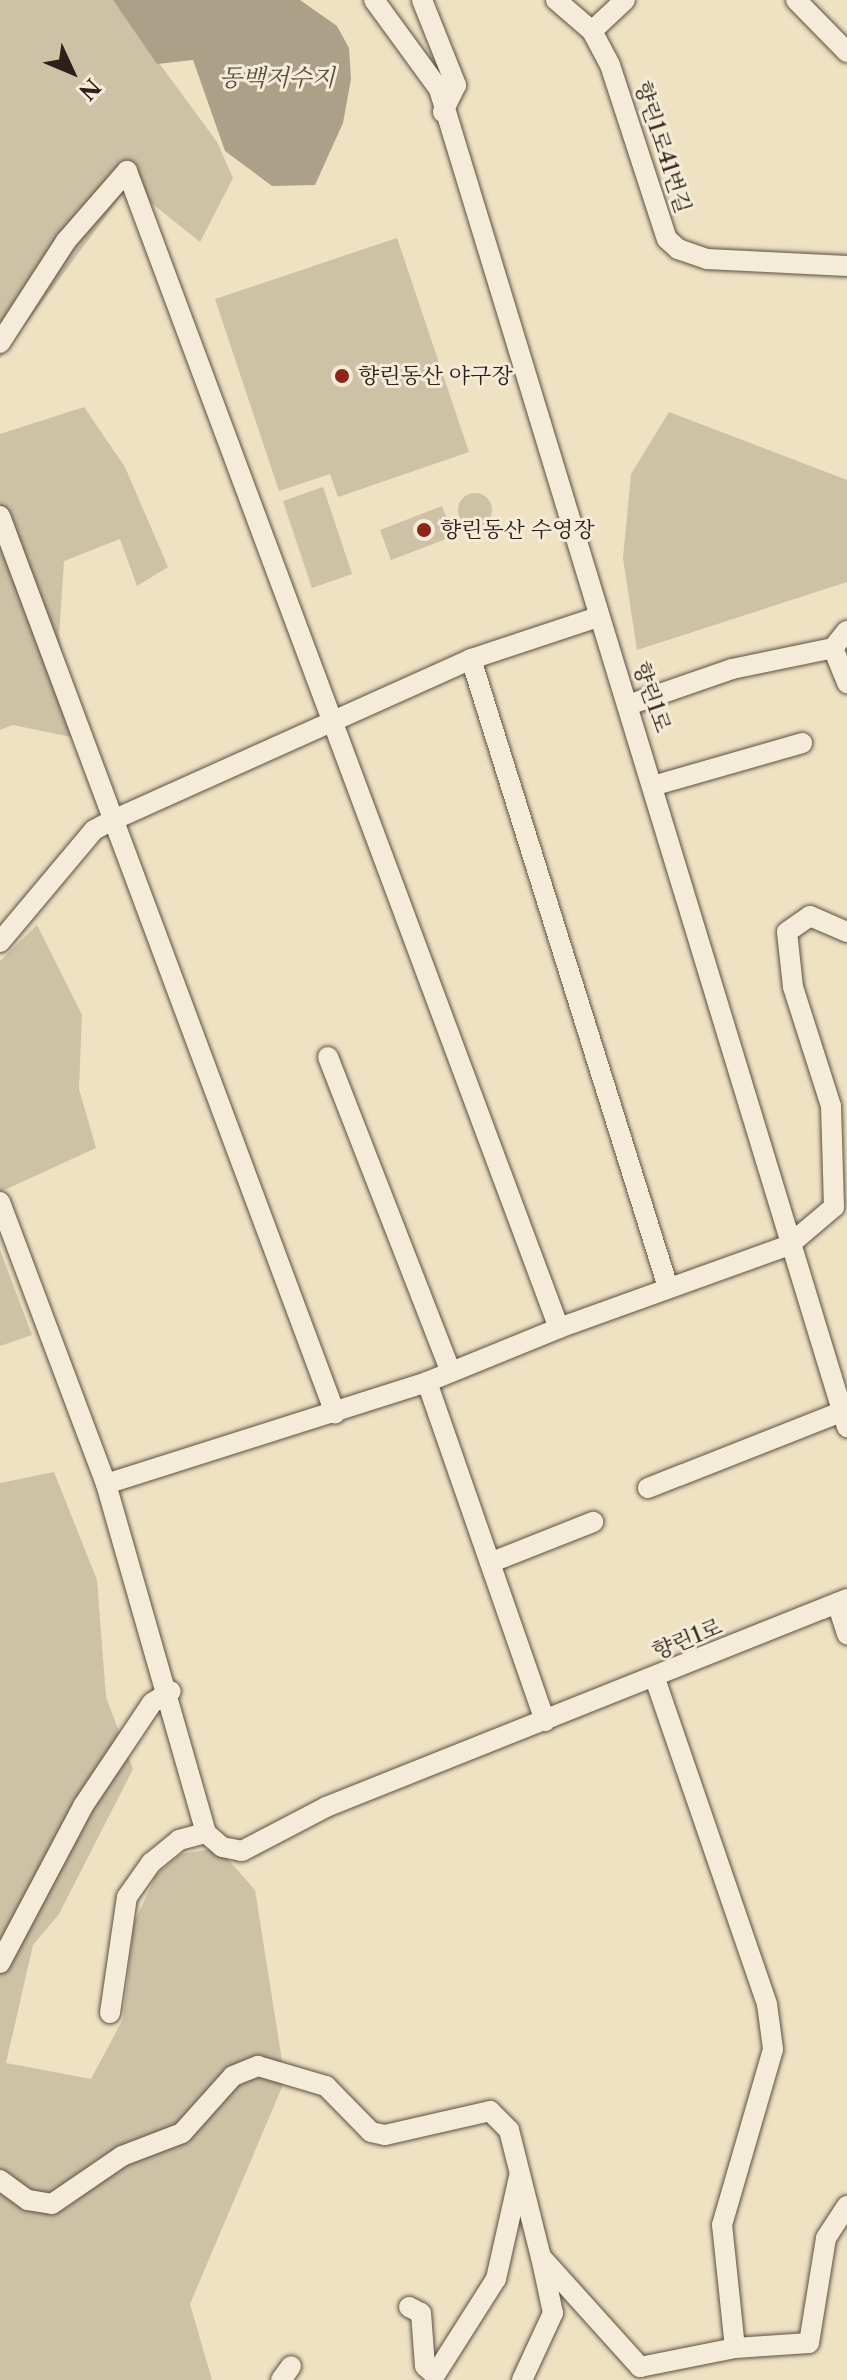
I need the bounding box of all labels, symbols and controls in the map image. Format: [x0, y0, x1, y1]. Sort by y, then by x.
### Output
north arrow [32, 32, 112, 112]
water label: 동백저수지 [219, 64, 335, 92]
text: N [73, 73, 106, 105]
street label: 향린1로41번길 [629, 78, 697, 216]
place label: 향린동산 야구장 [358, 363, 513, 389]
marker: 향린동산 야구장 [333, 367, 351, 385]
place label: 향린동산 수영장 [440, 517, 595, 543]
marker: 향린동산 수영장 [415, 521, 433, 539]
street label: 향린1로 [628, 658, 676, 736]
street label: 향린1로 [648, 1613, 726, 1665]

